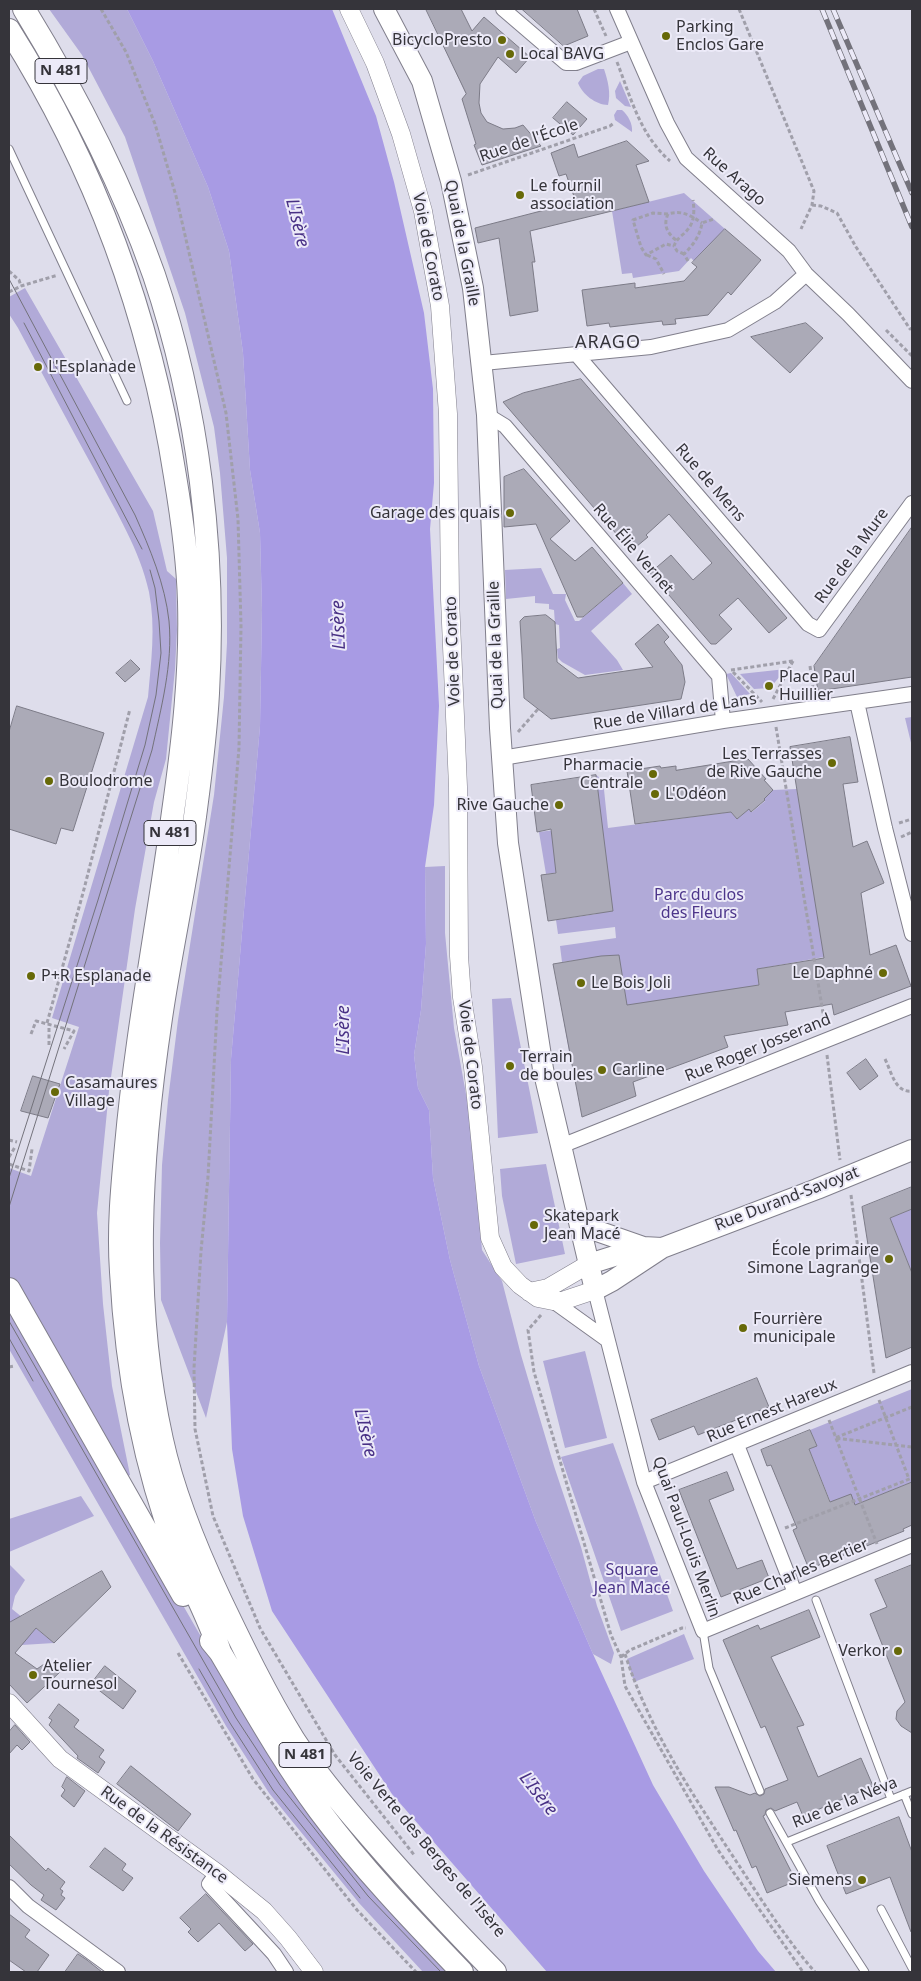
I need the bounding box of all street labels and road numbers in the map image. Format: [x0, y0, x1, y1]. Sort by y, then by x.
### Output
road number: N 481 [35, 58, 87, 84]
street label: Rue de l'École [477, 115, 581, 167]
street label: Rue Arago [699, 144, 769, 210]
street label: Quai de la Graille [440, 178, 484, 308]
street label: Voie de Corato [408, 191, 448, 303]
street label: Rue de Mens [671, 440, 749, 526]
street label: Rue Élie Vernet [589, 500, 677, 598]
street label: Rue de la Mure [811, 505, 893, 607]
street label: Quai de la Graille [484, 581, 508, 709]
street label: Voie de Corato [441, 596, 465, 706]
street label: Rue de Villard de Lans [592, 690, 758, 734]
road number: N 481 [144, 820, 196, 846]
street label: Voie de Corato [454, 999, 486, 1111]
street label: Rue Roger Josserand [682, 1010, 834, 1086]
street label: Rue Durand-Savoyat [712, 1163, 862, 1235]
street label: Rue Ernest Hareux [704, 1375, 840, 1447]
street label: Quai Paul-Louis Merlin [648, 1454, 724, 1620]
street label: Rue Charles Bertier [730, 1535, 872, 1609]
road number: N 481 [279, 1742, 331, 1768]
street label: Voie Verte des Berges de l'Isère [343, 1749, 509, 1941]
street label: Rue de la Néva [790, 1773, 900, 1833]
street label: Rue de la Résistance [96, 1782, 232, 1888]

